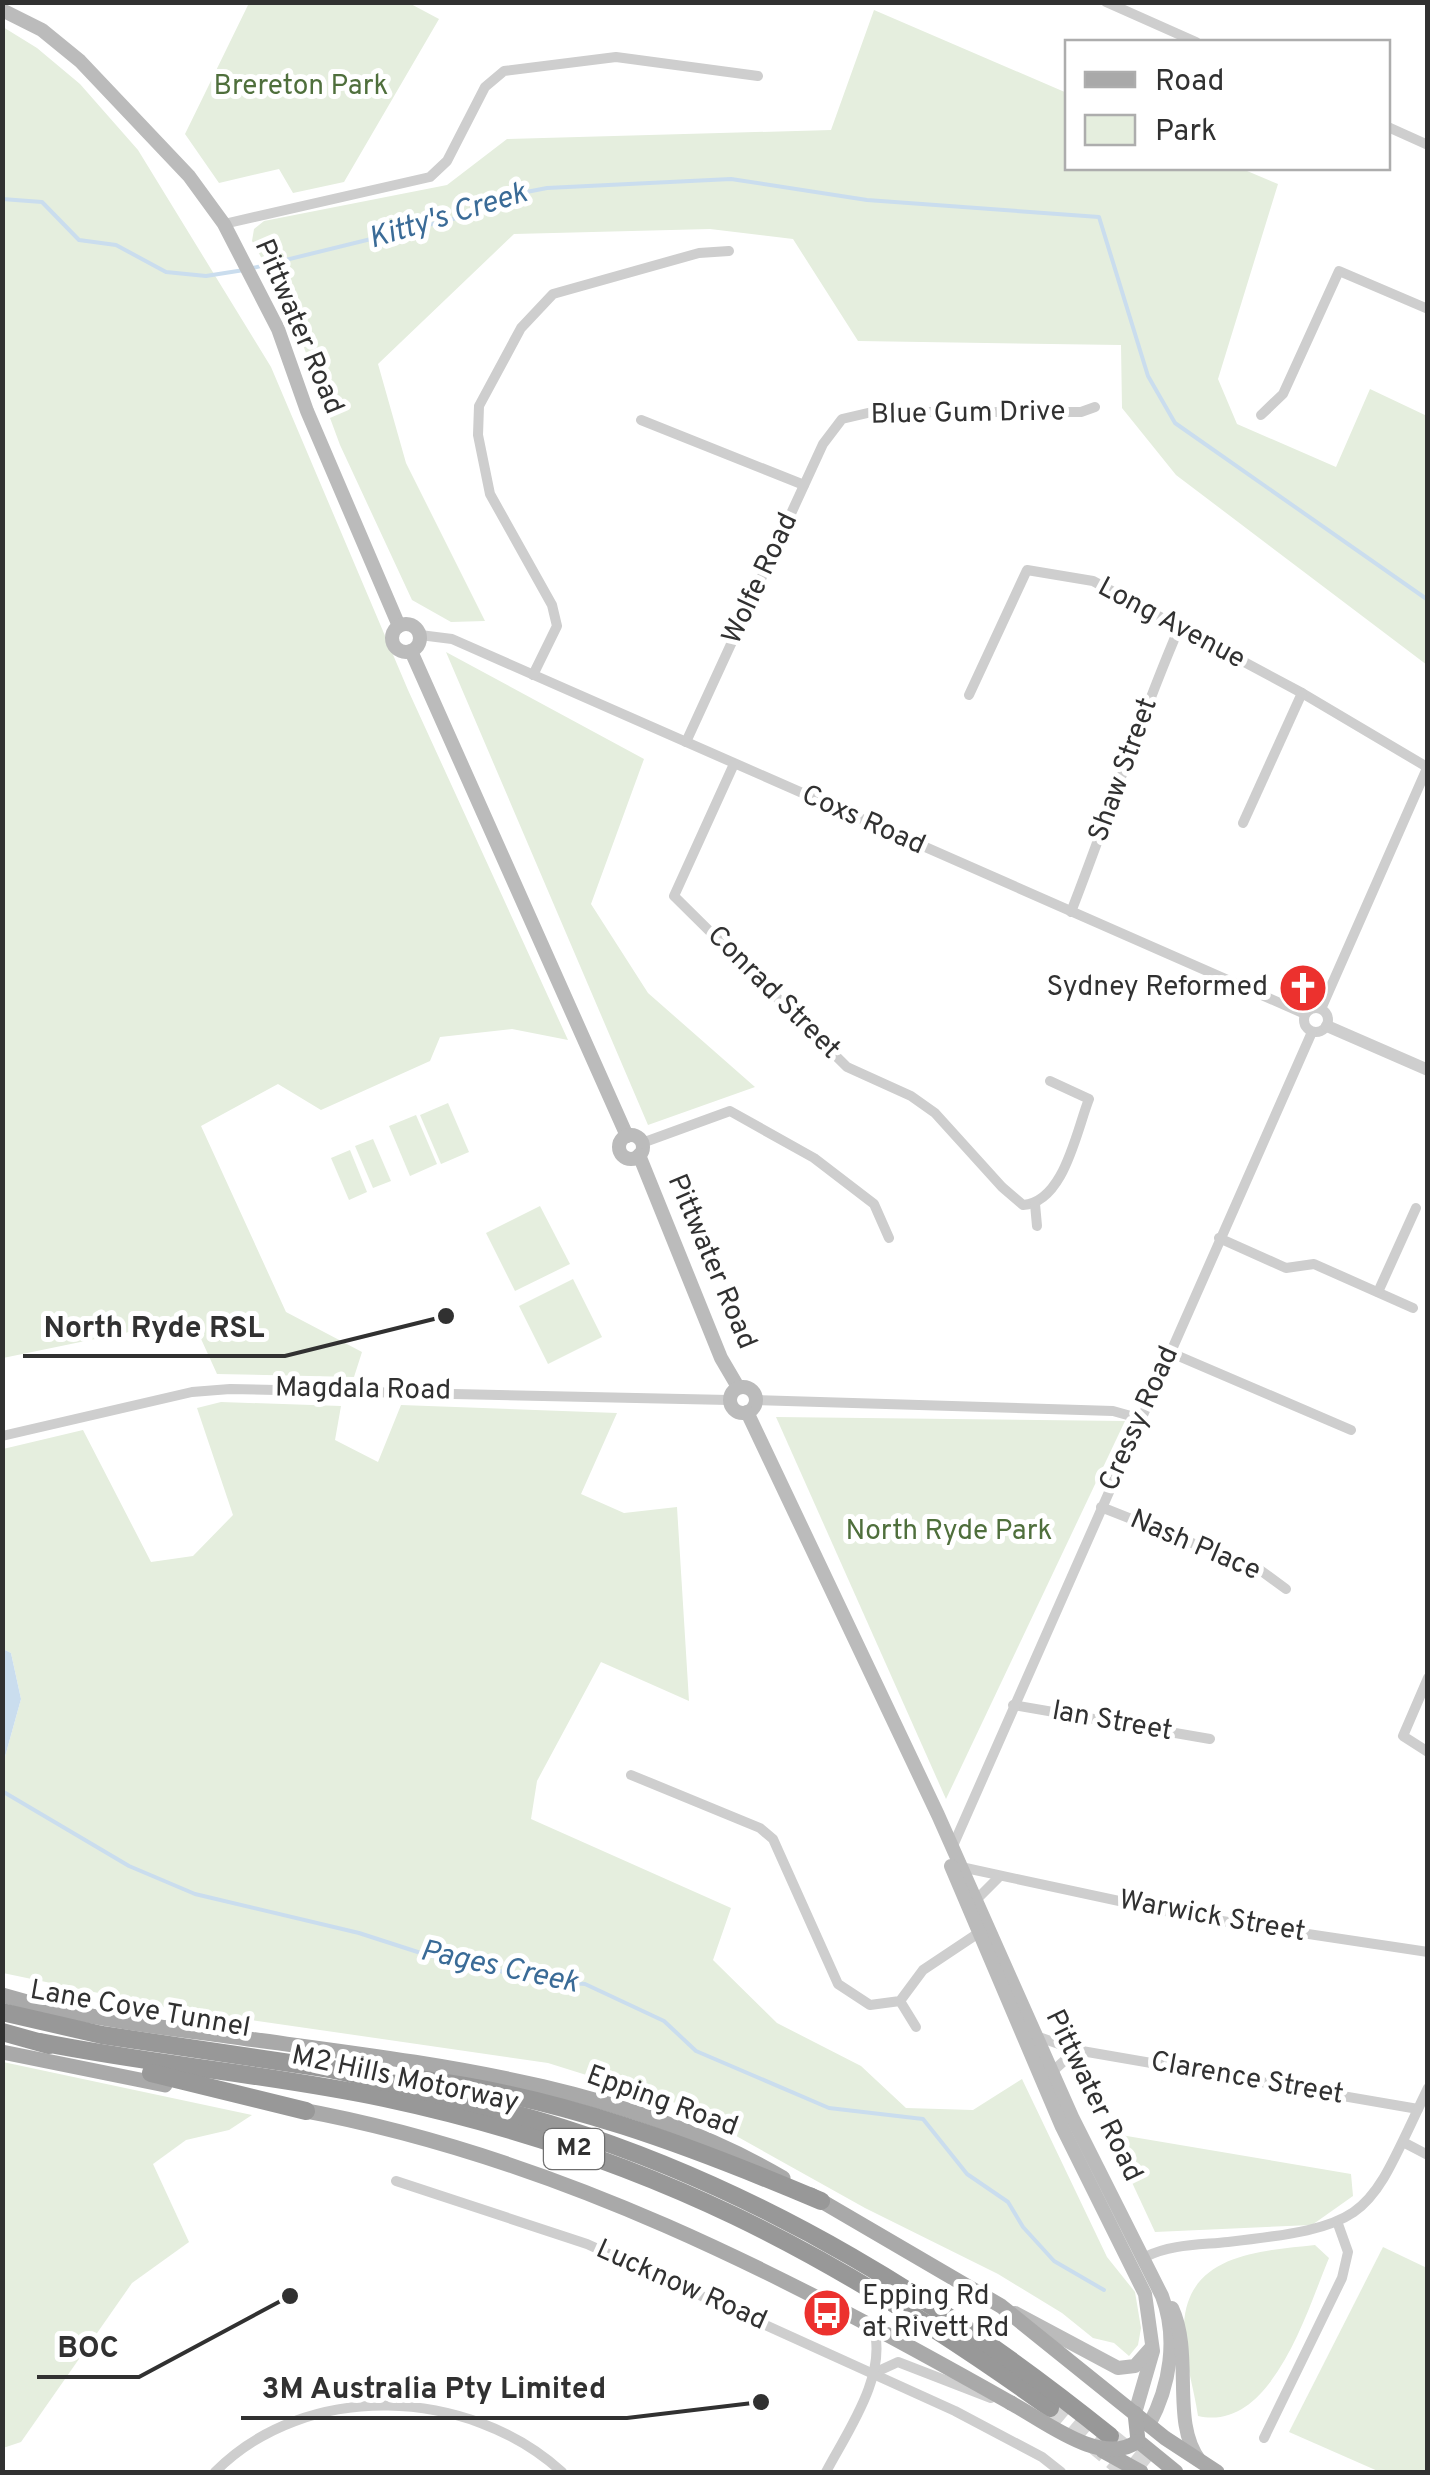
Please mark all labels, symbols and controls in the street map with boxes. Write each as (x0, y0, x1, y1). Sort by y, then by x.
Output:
legend (1065, 40, 1390, 170)
text: Road (1155, 64, 1224, 101)
park label: Brereton Park (214, 69, 388, 105)
text: Park (1155, 114, 1217, 151)
water label: Kitty's Creek (364, 175, 533, 259)
street label: Pittwater Road (245, 234, 351, 420)
street label: Blue Gum Drive (870, 394, 1066, 434)
street label: Wolfe Road (715, 507, 807, 651)
street label: Long Avenue (1091, 570, 1251, 678)
street label: Shaw Street (1081, 693, 1167, 847)
street label: Coxs Road (795, 778, 931, 864)
street label: Conrad Street (698, 918, 848, 1068)
church icon: Sydney Reformed (1277, 962, 1329, 1014)
place label: Sydney Reformed (1047, 970, 1268, 1006)
street label: Pittwater Road (658, 1169, 764, 1355)
callout: North Ryde RSL (23, 1296, 285, 1356)
text: North Ryde RSL (43, 1311, 265, 1348)
street label: Cressy Road (1092, 1341, 1188, 1497)
street label: Magdala Road (275, 1370, 451, 1410)
street label: Nash Place (1124, 1502, 1266, 1590)
park label: North Ryde Park (845, 1514, 1053, 1550)
street label: Ian Street (1049, 1694, 1175, 1750)
street label: Warwick Street (1116, 1883, 1308, 1951)
water label: Pages Creek (417, 1933, 582, 2003)
street label: Lane Cove Tunnel (27, 1973, 253, 2047)
street label: Pittwater Road (1036, 2004, 1150, 2188)
street label: M2 Hills Motorway (288, 2038, 522, 2122)
street label: Clarence Street (1148, 2044, 1346, 2114)
street label: Epping Road (581, 2058, 743, 2146)
road number: M2 (544, 2129, 604, 2169)
street label: Lucknow Road (590, 2232, 772, 2340)
place label: Epping Rd at Rivett Rd (862, 2279, 1009, 2347)
bus stop icon: Epping Rd at Rivett Rd (801, 2287, 853, 2339)
callout: BOC (37, 2317, 139, 2377)
text: BOC (57, 2331, 119, 2368)
callout: 3M Australia Pty Limited (241, 2358, 627, 2418)
text: 3M Australia Pty Limited (262, 2372, 606, 2409)

